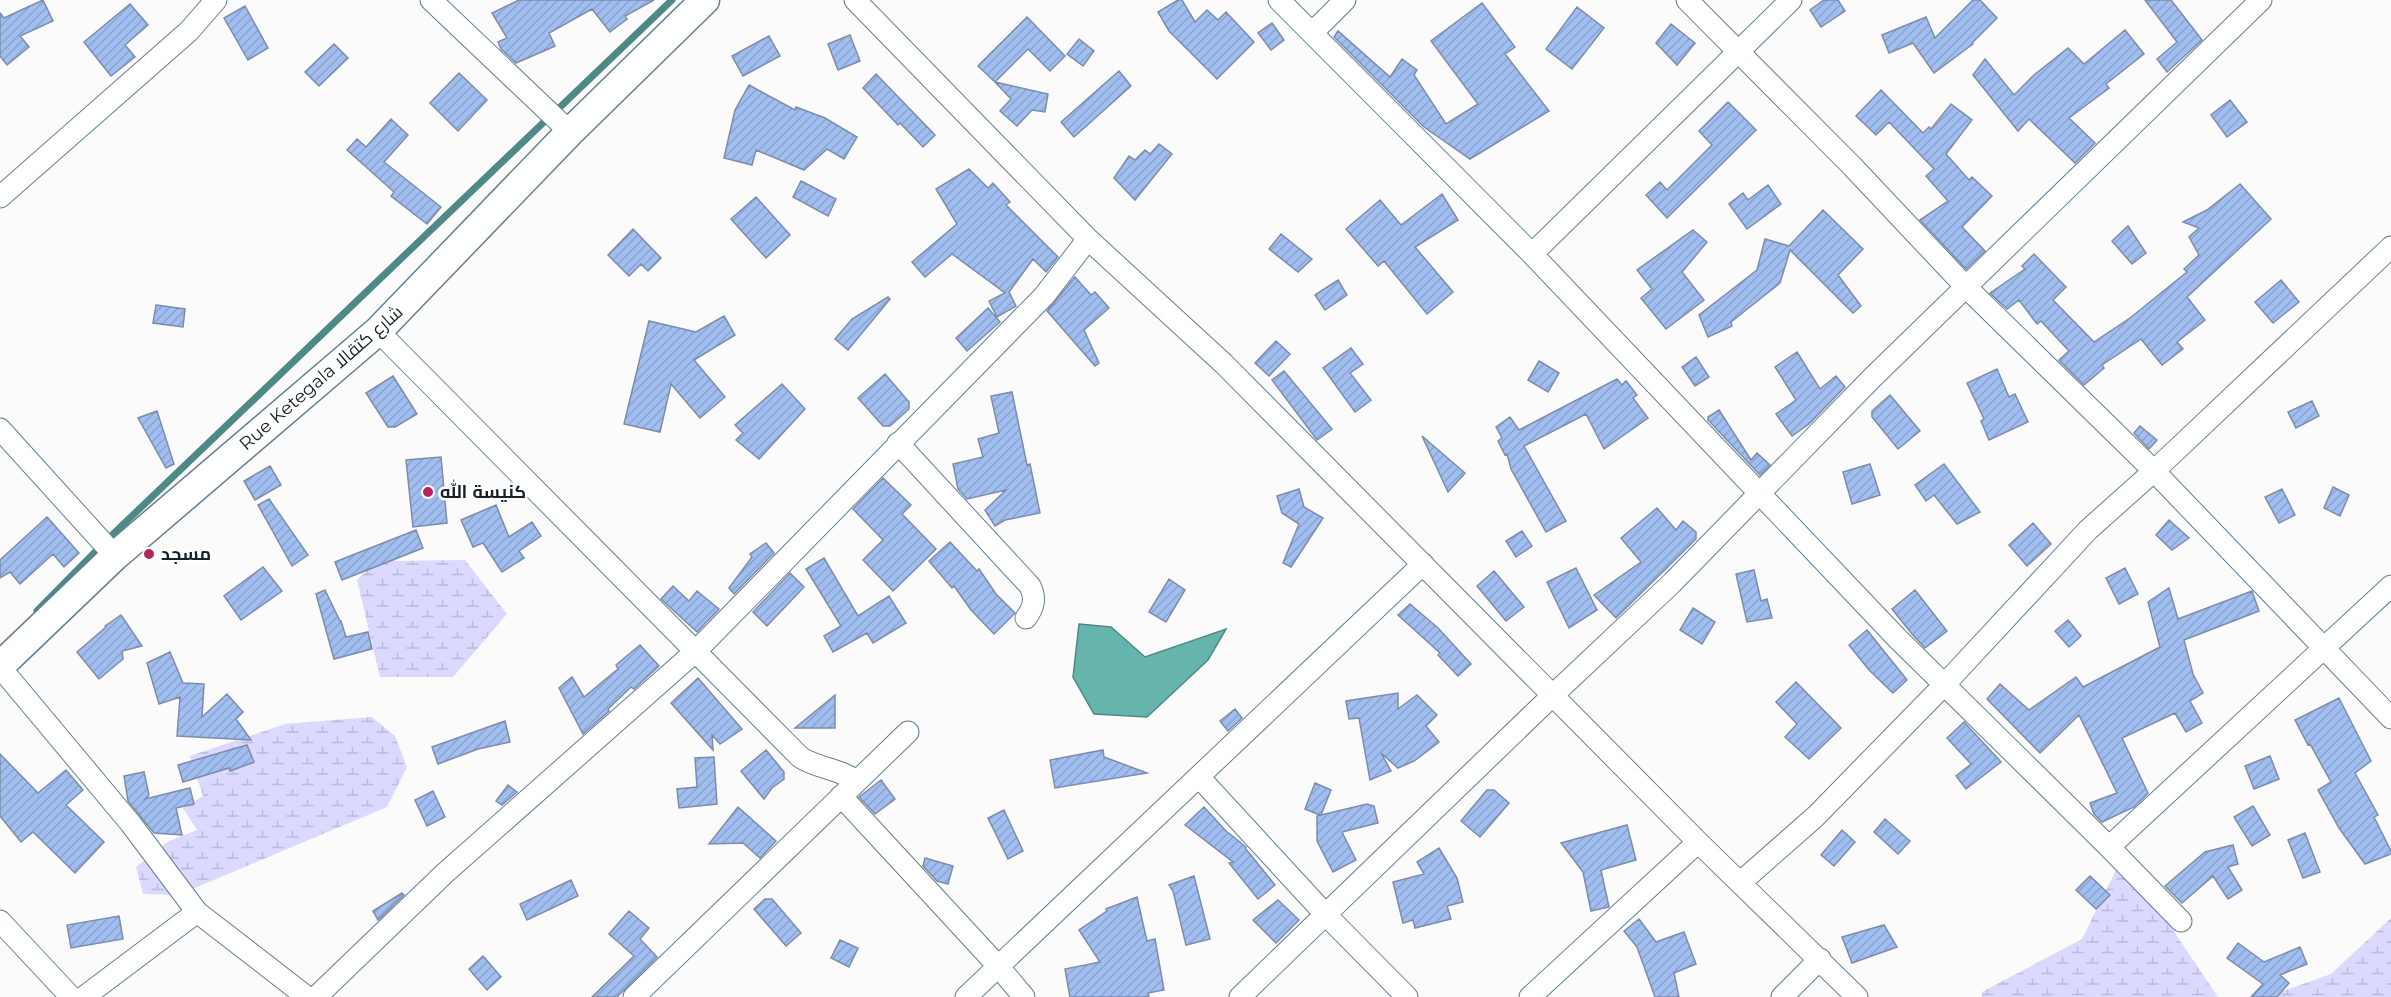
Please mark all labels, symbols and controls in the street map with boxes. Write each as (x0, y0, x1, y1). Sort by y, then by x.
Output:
street label: Rue Ketegala شارع كتقالا (235, 301, 408, 456)
place label: كنيسة الله (440, 479, 526, 503)
marker: كنيسة الله (421, 485, 435, 499)
place label: مسجد (161, 543, 211, 565)
marker: مسجد (142, 547, 156, 561)

